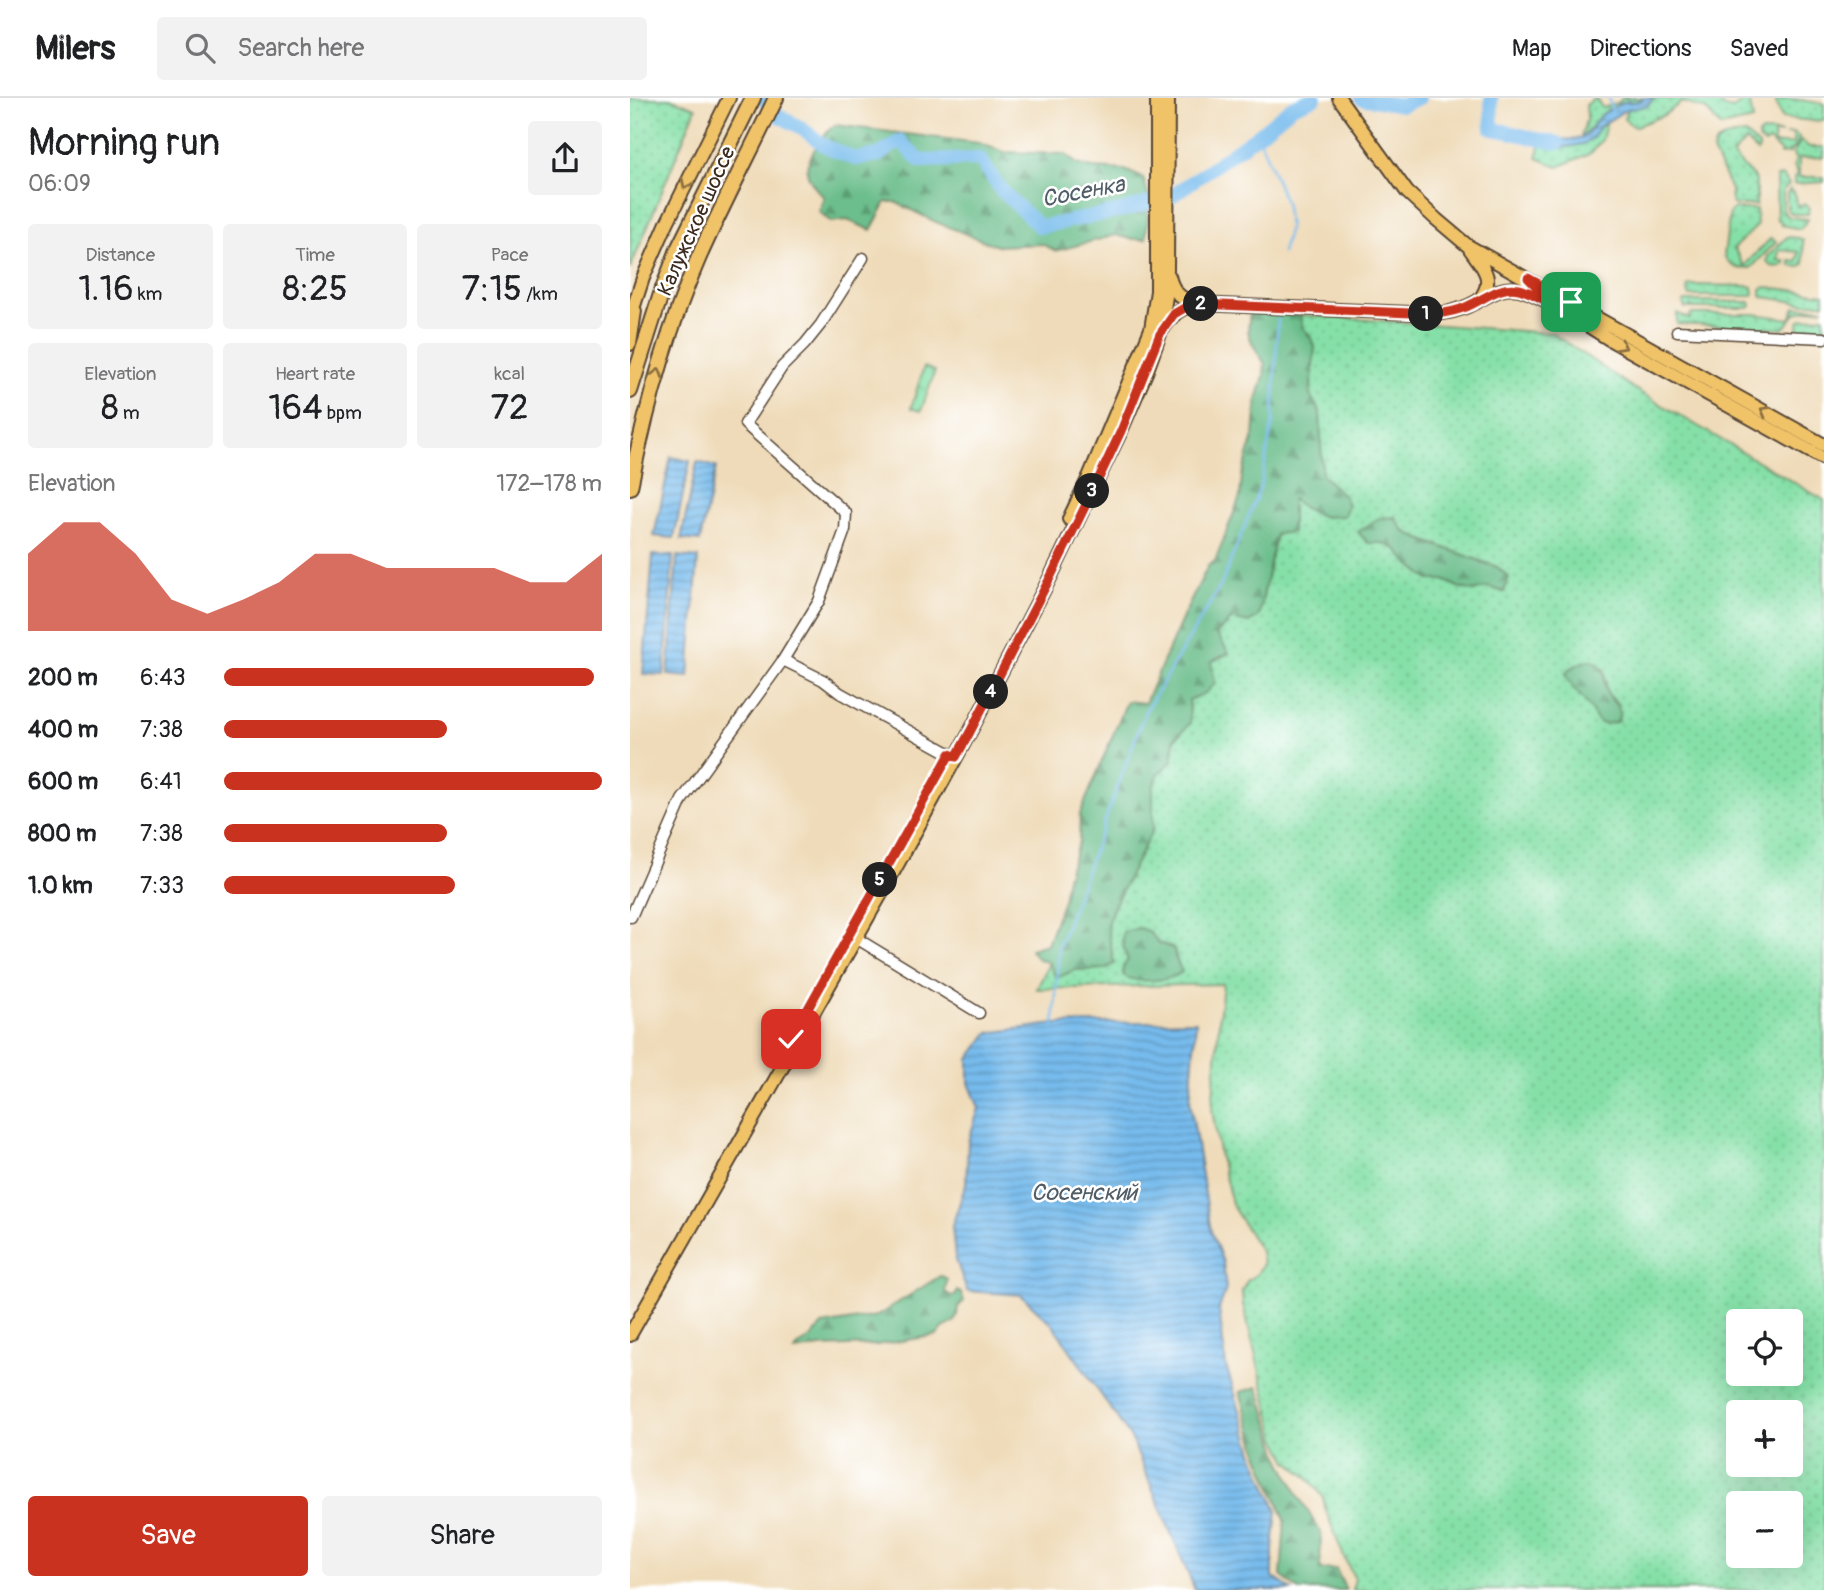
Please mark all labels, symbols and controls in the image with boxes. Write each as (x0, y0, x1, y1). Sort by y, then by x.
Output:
search box (157, 17, 647, 80)
text: Milers (35, 28, 115, 69)
icon: search (181, 29, 219, 67)
text: Search here (237, 32, 364, 64)
text: Map (1512, 34, 1552, 63)
text: Directions (1590, 34, 1691, 63)
text: Saved (1729, 34, 1789, 63)
text: Morning run (28, 119, 220, 167)
button: share (528, 121, 602, 195)
street label: Калужское шоссе (651, 142, 742, 300)
text: 06:09 (28, 169, 91, 198)
water label: Сосенка (1039, 169, 1128, 214)
one-way arrow (680, 177, 694, 189)
text: Distance (86, 243, 155, 267)
text: Time (295, 243, 335, 267)
text: Pace (491, 243, 528, 267)
text: 1.16 (78, 267, 134, 311)
text: 8:25 (282, 267, 348, 311)
text: 7:15 (462, 267, 522, 311)
pin (1541, 272, 1601, 332)
text: km (134, 282, 162, 306)
text: /km (522, 282, 558, 306)
icon: arrive (1552, 283, 1590, 321)
pin: 2 (1184, 286, 1218, 322)
text: 2 (1195, 291, 1206, 315)
pin: 1 (1408, 296, 1444, 332)
text: 1 (1422, 301, 1429, 325)
one-way arrow (1615, 338, 1628, 351)
text: Elevation (84, 362, 157, 386)
text: Heart rate (275, 362, 355, 386)
text: kcal (494, 362, 525, 386)
one-way arrow (649, 367, 664, 379)
text: 8 (101, 386, 119, 430)
text: 164 (268, 386, 323, 430)
text: 72 (491, 386, 529, 430)
text: m (119, 401, 140, 425)
text: bpm (323, 401, 362, 425)
one-way arrow (1759, 406, 1772, 419)
text: Elevation (28, 469, 116, 498)
text: 172–178 m (496, 469, 602, 498)
pin: 3 (1074, 474, 1110, 508)
text: 3 (1086, 478, 1097, 502)
text: 200 m (28, 663, 98, 692)
text: 6:43 (140, 663, 186, 692)
pin: 4 (974, 674, 1008, 710)
text: 4 (985, 679, 996, 703)
text: 400 m (28, 715, 98, 744)
text: 7:38 (140, 715, 183, 744)
text: 600 m (28, 767, 98, 796)
text: 6:41 (140, 767, 182, 796)
text: 800 m (28, 819, 96, 848)
text: 7:38 (140, 819, 183, 848)
pin: 5 (862, 862, 898, 898)
text: 5 (874, 867, 885, 891)
text: 1.0 km (28, 871, 93, 900)
text: 7:33 (140, 871, 184, 900)
pin (761, 1009, 821, 1069)
icon: check (772, 1020, 810, 1058)
water label: Сосенский (1031, 1178, 1139, 1207)
map controls (1726, 1309, 1803, 1568)
button: locate (1726, 1309, 1803, 1386)
button: + (1726, 1400, 1803, 1477)
button: − (1726, 1491, 1803, 1568)
button: Save (28, 1496, 308, 1576)
button: Share (322, 1496, 602, 1576)

